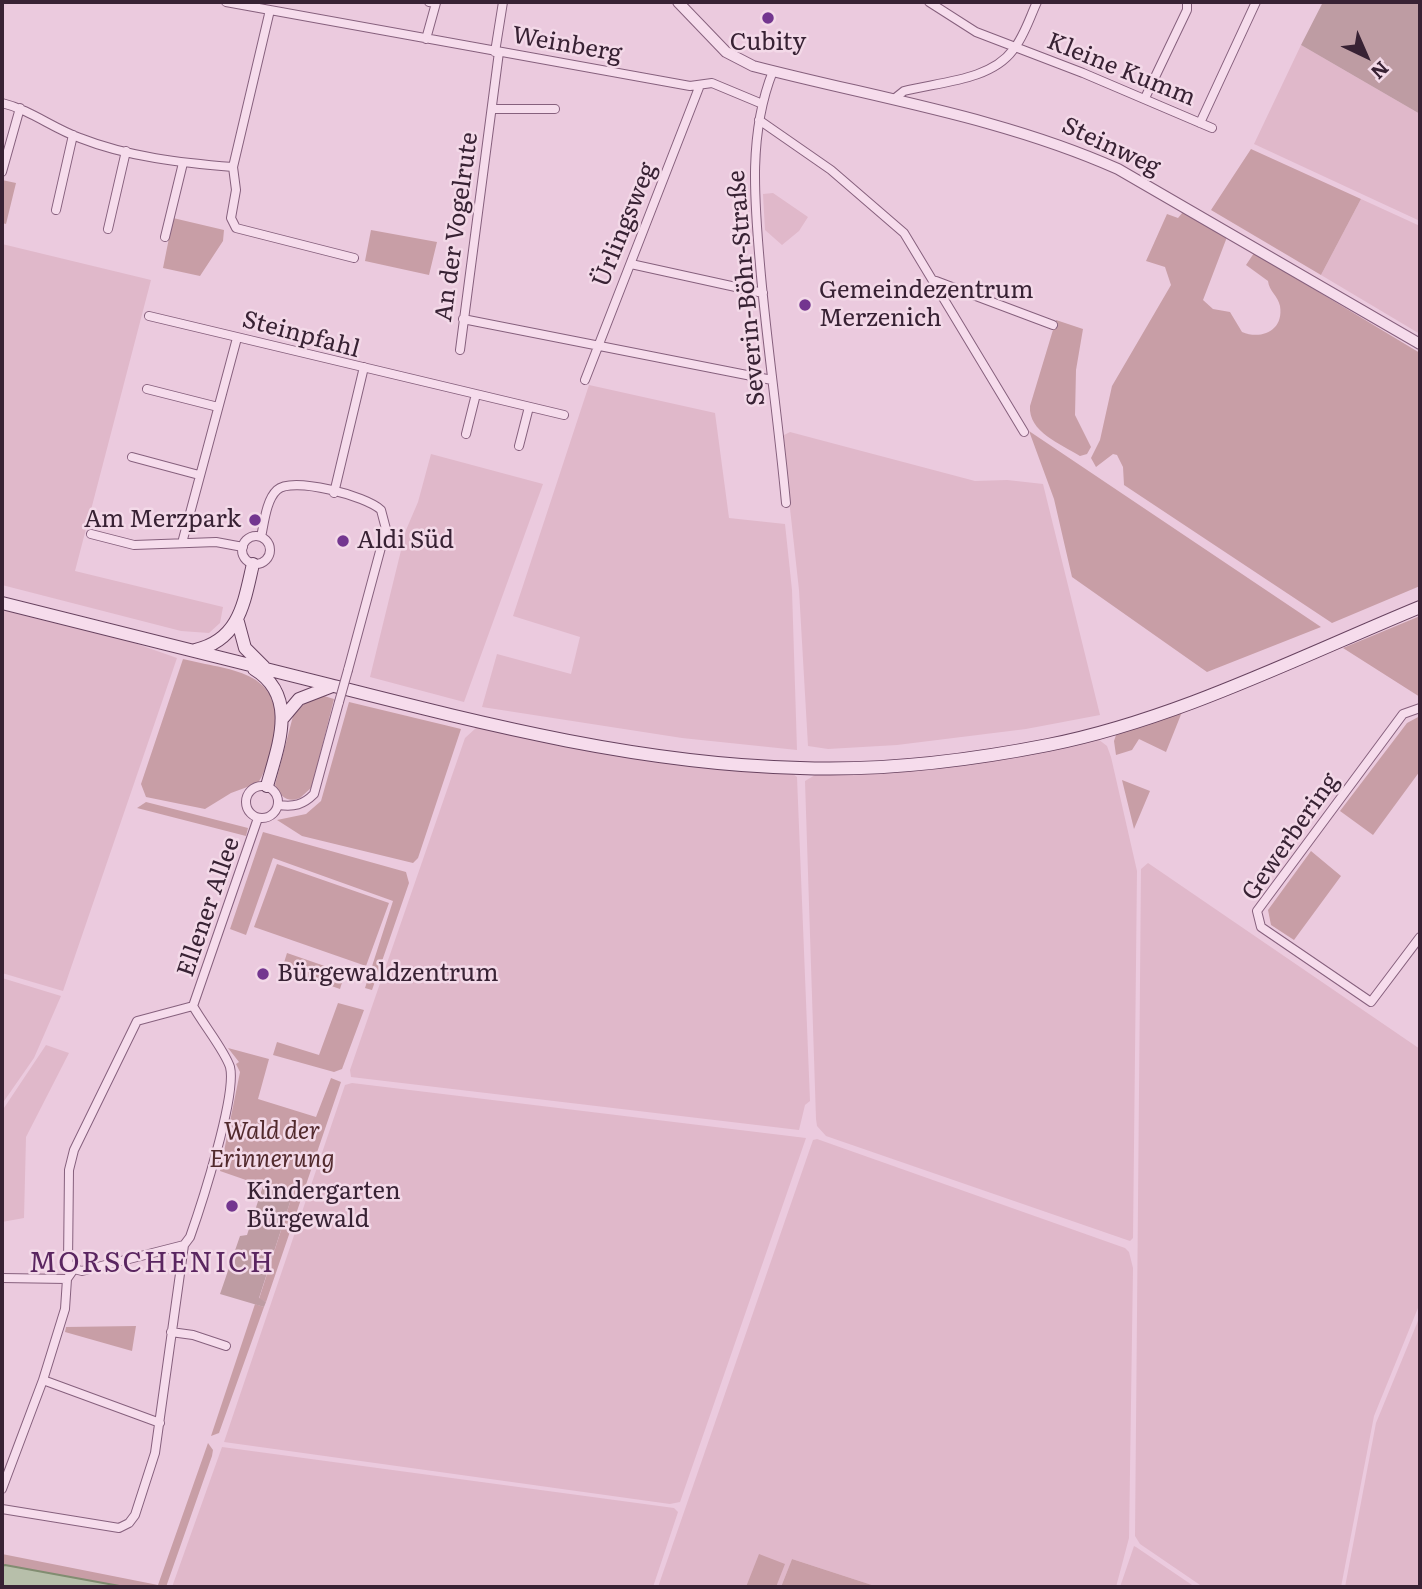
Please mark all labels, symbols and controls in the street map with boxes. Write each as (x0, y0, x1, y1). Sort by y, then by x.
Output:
marker: Cubity (760, 10, 776, 26)
street label: Weinberg (510, 21, 624, 69)
north arrow (1331, 21, 1401, 91)
street label: Kleine Kumm (1042, 27, 1200, 113)
place label: Cubity (730, 29, 806, 57)
text: N (1365, 55, 1396, 87)
street label: Steinweg (1057, 112, 1165, 182)
street label: An der Vogelrute (429, 130, 485, 324)
street label: Ürlingsweg (587, 159, 663, 291)
street label: Severin-Böhr-Straße (722, 169, 772, 407)
place label: Gemeindezentrum Merzenich (819, 277, 1033, 333)
marker: Gemeindezentrum Merzenich (797, 297, 813, 313)
street label: Steinpfahl (239, 305, 363, 365)
place label: Am Merzpark (84, 506, 241, 534)
marker: Am Merzpark (247, 512, 263, 528)
place label: Aldi Süd (357, 527, 454, 555)
marker: Aldi Süd (335, 533, 351, 549)
street label: Gewerbering (1236, 768, 1346, 906)
street label: Ellener Allee (172, 833, 246, 981)
place label: Bürgewaldzentrum (277, 960, 498, 988)
marker: Bürgewaldzentrum (255, 966, 271, 982)
park label: Wald der Erinnerung (209, 1118, 335, 1174)
place label: Kindergarten Bürgewald (246, 1178, 401, 1234)
marker: Kindergarten Bürgewald (224, 1198, 240, 1214)
district label: MORSCHENICH (30, 1247, 274, 1281)

